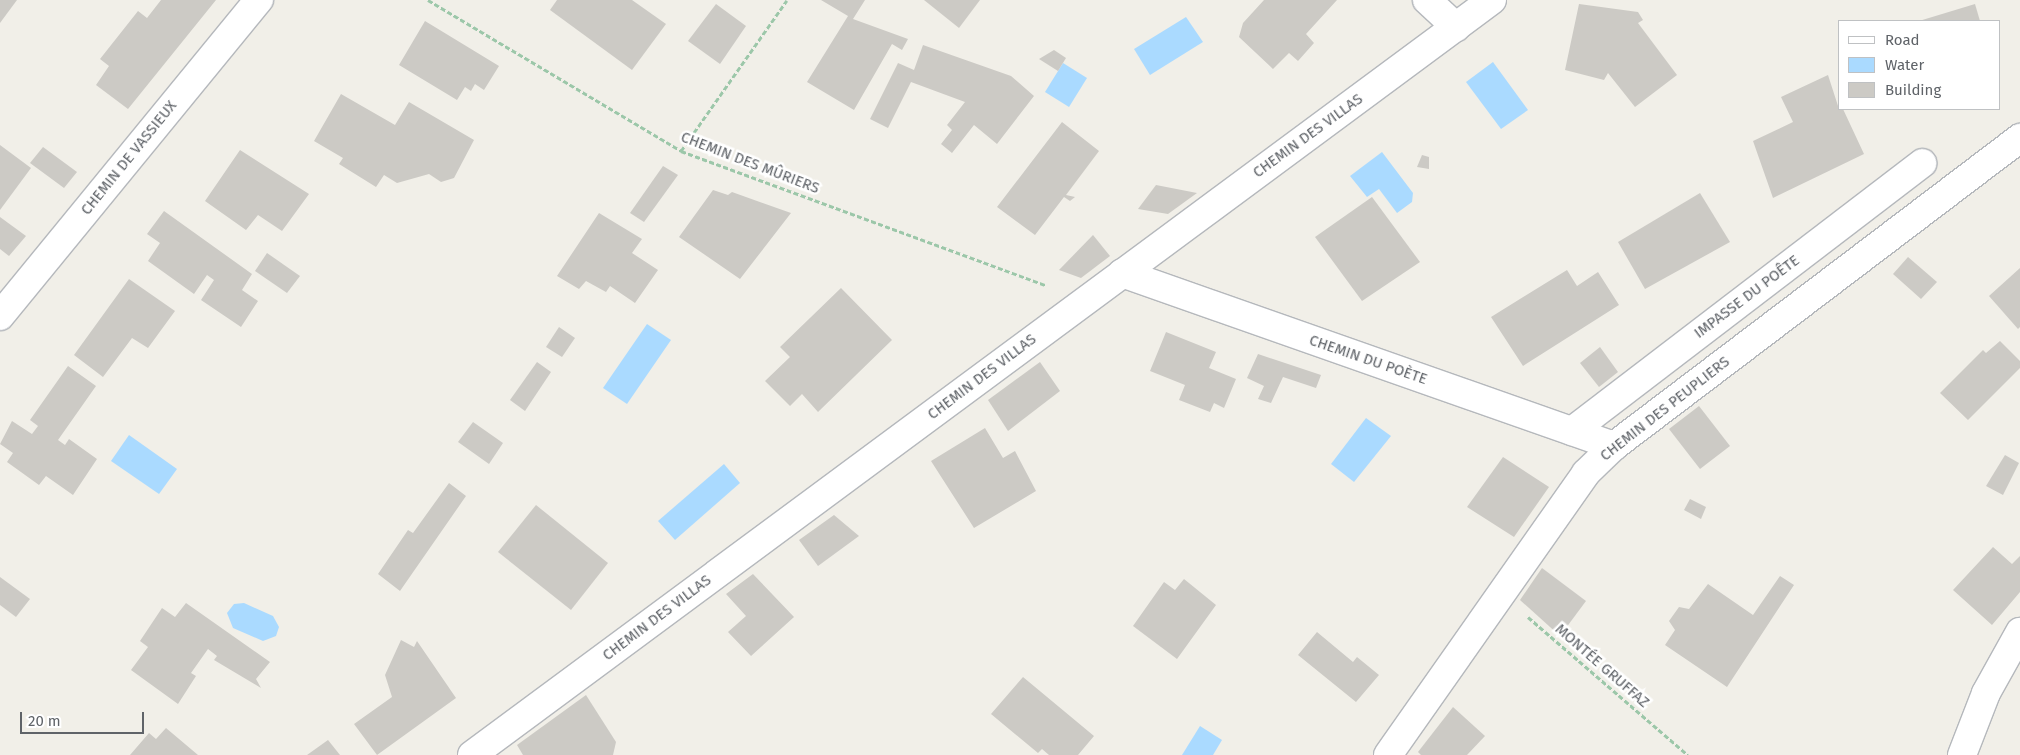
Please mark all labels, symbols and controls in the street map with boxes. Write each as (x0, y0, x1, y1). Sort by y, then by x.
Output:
legend (1838, 20, 2000, 110)
text: Road (1885, 31, 1920, 49)
text: Water (1885, 56, 1924, 74)
text: Building (1885, 81, 1941, 99)
street label: CHEMIN DES VILLAS (1250, 90, 1366, 182)
street label: CHEMIN DE VASSIEUX (77, 97, 181, 219)
street label: CHEMIN DES MÛRIERS (678, 128, 822, 198)
street label: IMPASSE DU POÊTE (1691, 252, 1803, 342)
street label: CHEMIN DES VILLAS (924, 330, 1040, 424)
street label: CHEMIN DU POÈTE (1307, 331, 1429, 389)
street label: CHEMIN DES PEUPLIERS (1597, 353, 1733, 465)
street label: CHEMIN DES VILLAS (599, 571, 715, 665)
street label: MONTÉE GRUFFAZ (1551, 620, 1653, 712)
scale bar (22, 702, 146, 734)
text: 20 m (28, 712, 61, 730)

